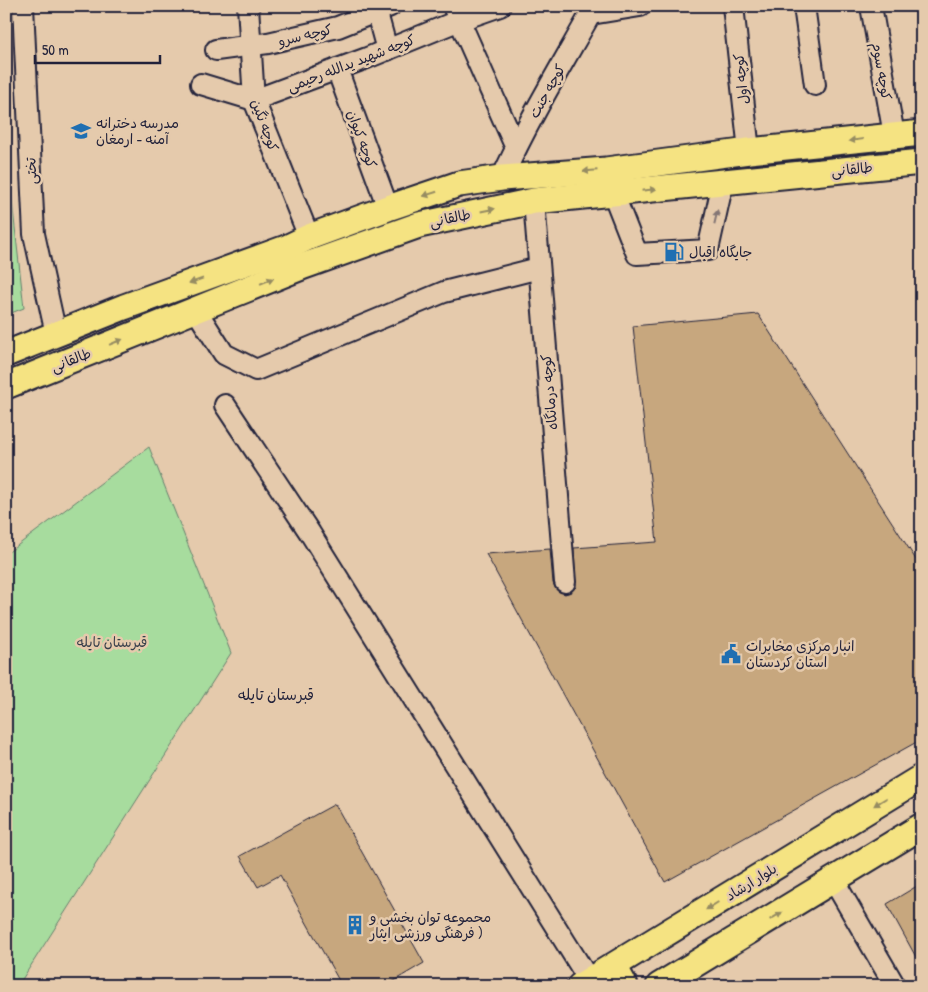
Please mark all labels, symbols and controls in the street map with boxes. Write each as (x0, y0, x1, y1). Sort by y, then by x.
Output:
street label: کوچه سرو (275, 19, 334, 51)
street label: کوچه شهید یدالله رحیمی (284, 29, 418, 97)
scale bar (35, 32, 160, 64)
text: 50 m (42, 39, 69, 60)
street label: کوچه سوم (865, 41, 897, 102)
street label: کوچه اول (728, 53, 754, 105)
street label: کوچه جنت (524, 60, 570, 122)
street label: کوچه نگین (246, 96, 284, 154)
street label: کوچه کیوان (342, 107, 382, 171)
place label: مدرسه دخترانه آمنه - ارمغان (96, 113, 179, 148)
school or university icon: مدرسه دخترانه آمنه - ارمغان (70, 120, 92, 142)
one-way arrow (848, 136, 864, 144)
street label: تختی (20, 156, 41, 185)
street label: طالقانی (830, 157, 874, 180)
one-way arrow (582, 167, 598, 175)
one-way arrow (641, 185, 657, 193)
one-way arrow (422, 190, 437, 198)
street label: طالقانی (428, 204, 472, 231)
one-way arrow (480, 206, 496, 214)
one-way arrow (712, 210, 720, 225)
fuel station icon: جایگاه اقبال (663, 241, 685, 263)
place label: جایگاه اقبال (689, 242, 752, 261)
one-way arrow (260, 276, 274, 284)
one-way arrow (188, 277, 203, 285)
one-way arrow (109, 337, 123, 345)
street label: طالقانی (48, 343, 94, 376)
street label: کوچه درمانگاه (536, 353, 562, 431)
park label: قبرستان تایله (77, 632, 147, 651)
place label: انبار مرکزی مخابرات استان کردستان (746, 636, 854, 671)
public building icon: انبار مرکزی مخابرات استان کردستان (720, 643, 742, 665)
district label: قبرستان تایله (238, 684, 314, 705)
one-way arrow (874, 798, 887, 807)
street label: بلوار ارشاد (722, 858, 780, 905)
one-way arrow (705, 901, 719, 910)
place label: مجموعه توان بخشی و فرهنگی ورزشی ایثار ) (369, 907, 491, 942)
one-way arrow (769, 911, 782, 920)
building icon: مجموعه توان بخشی و فرهنگی ورزشی ایثار ) (344, 914, 366, 936)

